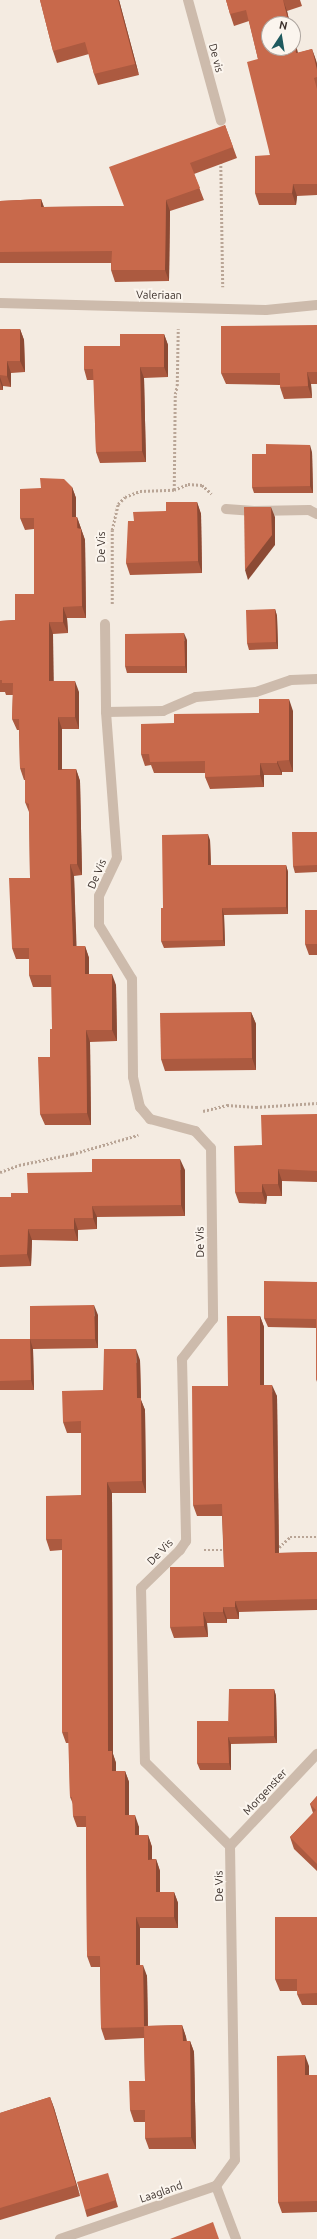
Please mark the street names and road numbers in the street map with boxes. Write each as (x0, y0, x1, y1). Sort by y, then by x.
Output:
street label: De vis (206, 42, 226, 74)
street label: Valeriaan (136, 288, 182, 302)
street label: De Vis (94, 531, 108, 563)
street label: De Vis (85, 857, 109, 891)
street label: De Vis (193, 1226, 207, 1258)
street label: De Vis (144, 1536, 176, 1568)
street label: Morgenster (240, 1766, 290, 1818)
street label: De Vis (212, 1870, 226, 1902)
street label: Laagland (138, 2179, 184, 2205)

